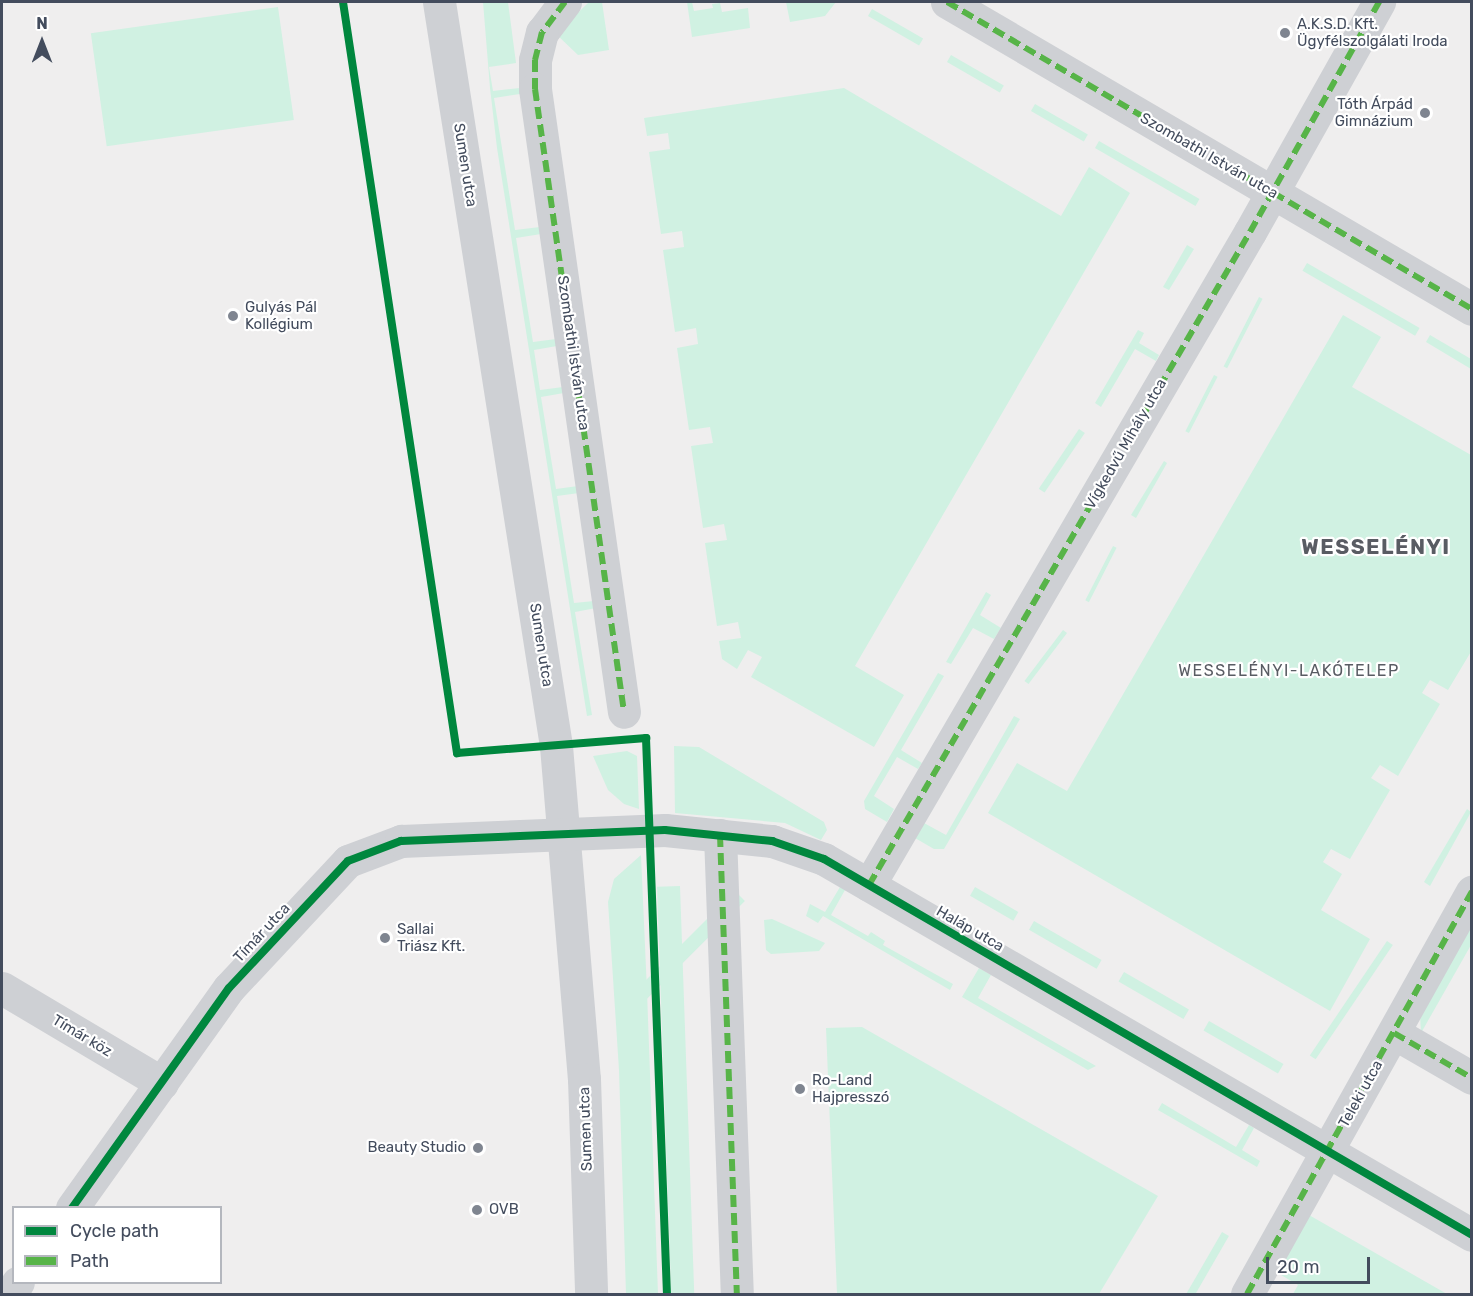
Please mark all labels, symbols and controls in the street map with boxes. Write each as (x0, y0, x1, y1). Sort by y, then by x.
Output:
north arrow (12, 12, 72, 72)
text: N (36, 14, 48, 33)
place label: A.K.S.D. Kft. Ügyfélszolgálati Iroda (1297, 15, 1448, 50)
marker: A.K.S.D. Kft. Ügyfélszolgálati Iroda (1278, 26, 1292, 40)
place label: Tóth Árpád Gimnázium (1335, 95, 1413, 130)
marker: Tóth Árpád Gimnázium (1418, 106, 1432, 120)
street label: Szombathi István utca (1137, 109, 1281, 203)
street label: Sumen utca (450, 122, 480, 208)
street label: Szombathi István utca (553, 274, 593, 432)
place label: Gulyás Pál Kollégium (245, 298, 317, 333)
marker: Gulyás Pál Kollégium (226, 309, 240, 323)
street label: Vígkedvű Mihály utca (1081, 375, 1171, 513)
district label: WESSELÉNYI (1301, 534, 1451, 560)
street label: Sumen utca (526, 602, 556, 688)
district label: WESSELÉNYI-LAKÓTELEP (1178, 661, 1400, 681)
street label: Tímár utca (230, 900, 294, 966)
street label: Haláp utca (933, 902, 1007, 956)
place label: Sallai Triász Kft. (397, 920, 465, 955)
marker: Sallai Triász Kft. (378, 931, 392, 945)
street label: Tímár köz (49, 1011, 115, 1061)
street label: Teleki utca (1335, 1057, 1387, 1131)
place label: Ro-Land Hajpresszó (812, 1071, 889, 1106)
marker: Ro-Land Hajpresszó (793, 1082, 807, 1096)
street label: Sumen utca (576, 1087, 596, 1171)
place label: Beauty Studio (367, 1139, 466, 1157)
marker: Beauty Studio (471, 1141, 485, 1155)
place label: OVB (489, 1201, 519, 1219)
marker: OVB (470, 1203, 484, 1217)
legend (12, 1206, 222, 1284)
text: Cycle path (70, 1220, 159, 1242)
scale bar (1269, 1245, 1372, 1283)
text: Path (70, 1250, 109, 1272)
text: 20 m (1277, 1256, 1319, 1278)

